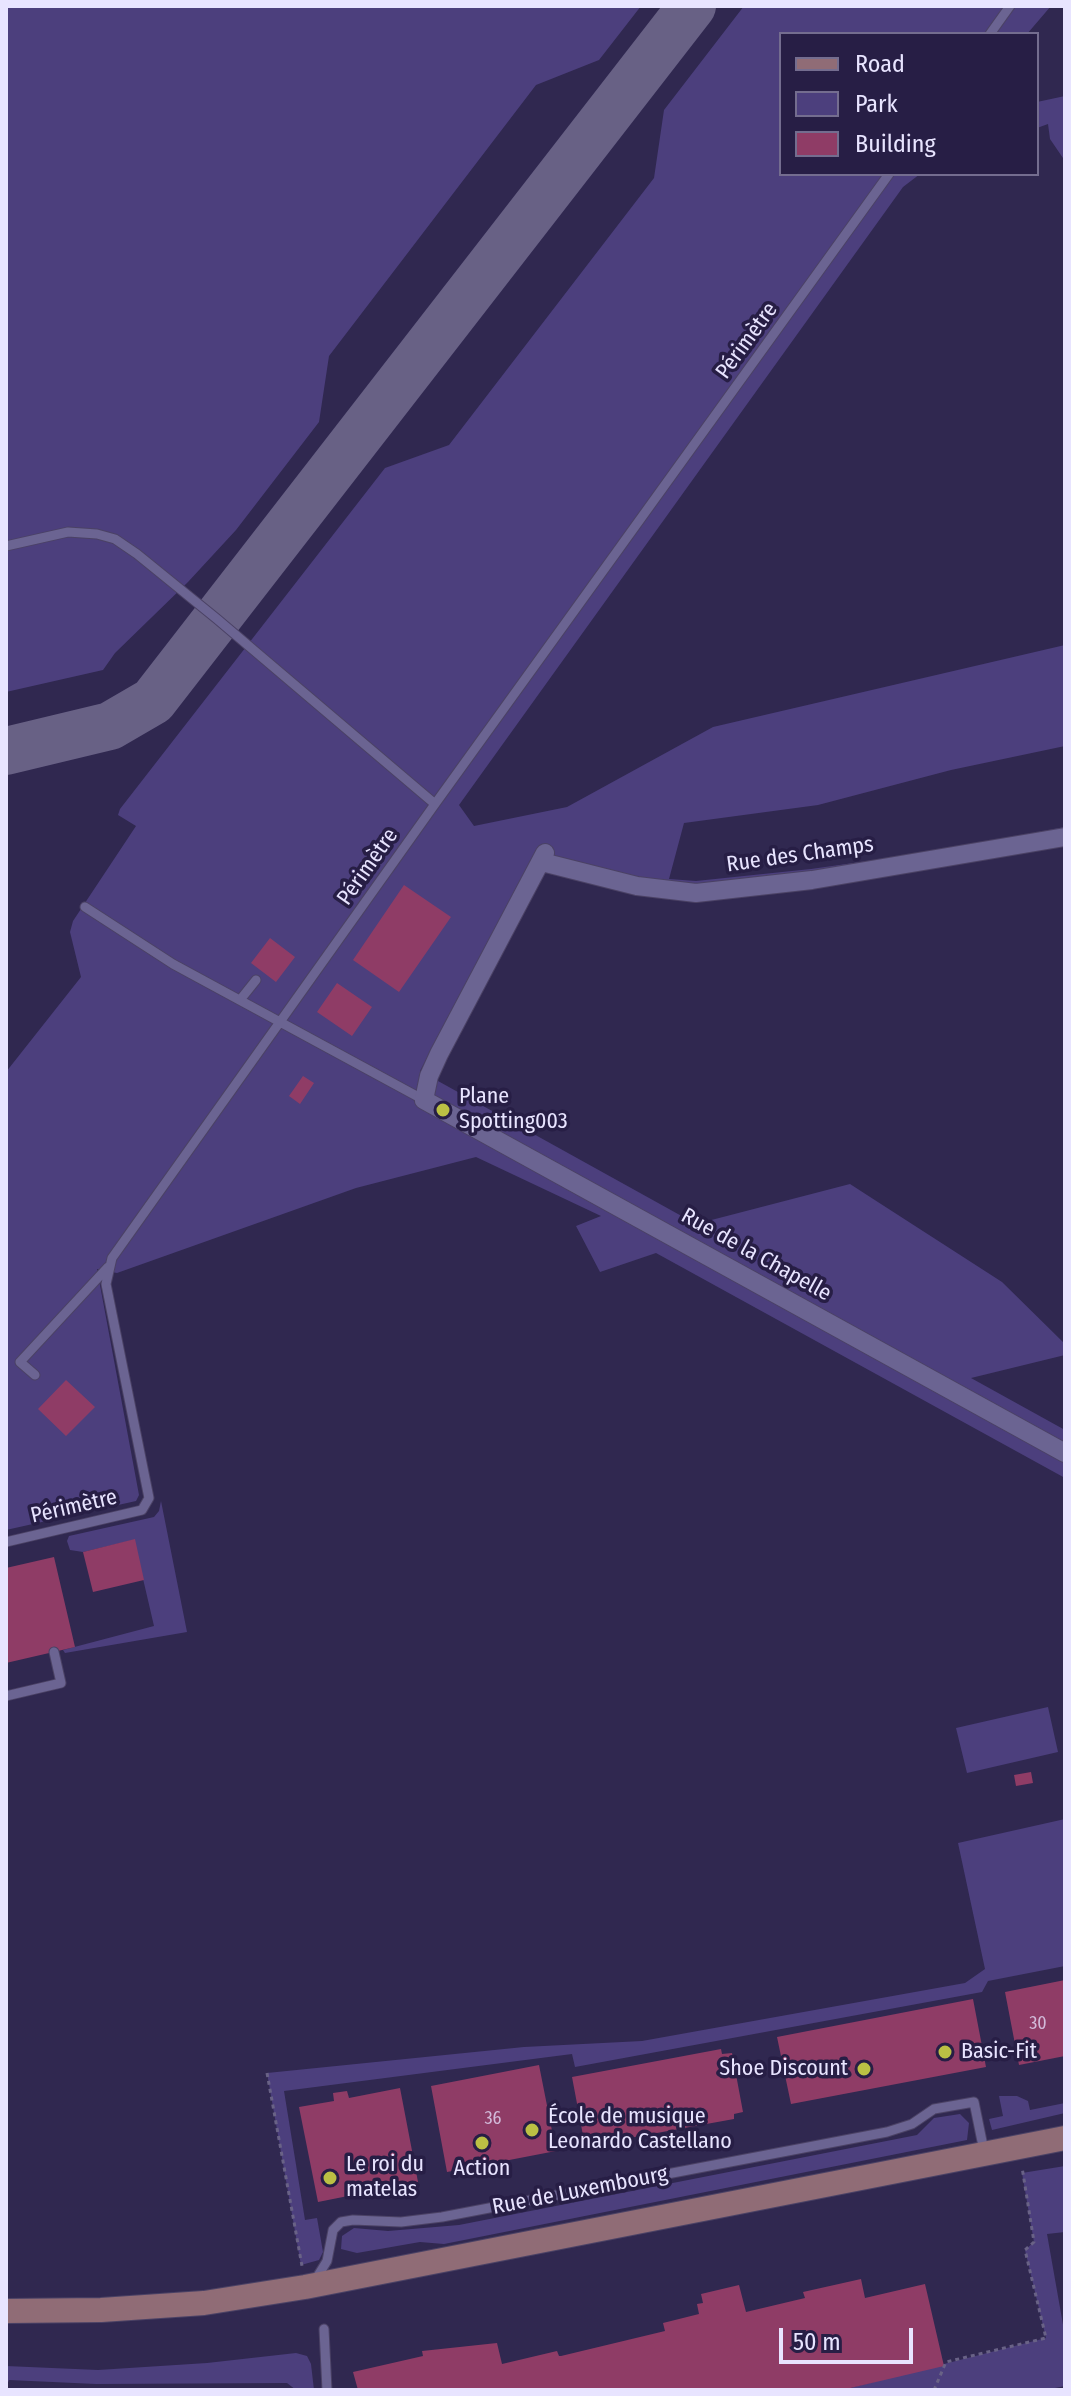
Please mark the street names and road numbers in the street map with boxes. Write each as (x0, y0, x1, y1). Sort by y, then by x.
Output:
street label: Périmètre (711, 298, 783, 384)
street label: Périmètre (332, 823, 404, 911)
street label: Rue des Champs (725, 832, 875, 878)
street label: Rue de la Chapelle (676, 1203, 836, 1307)
street label: Périmètre (28, 1484, 120, 1530)
street label: Rue de Luxembourg (490, 2161, 670, 2221)

